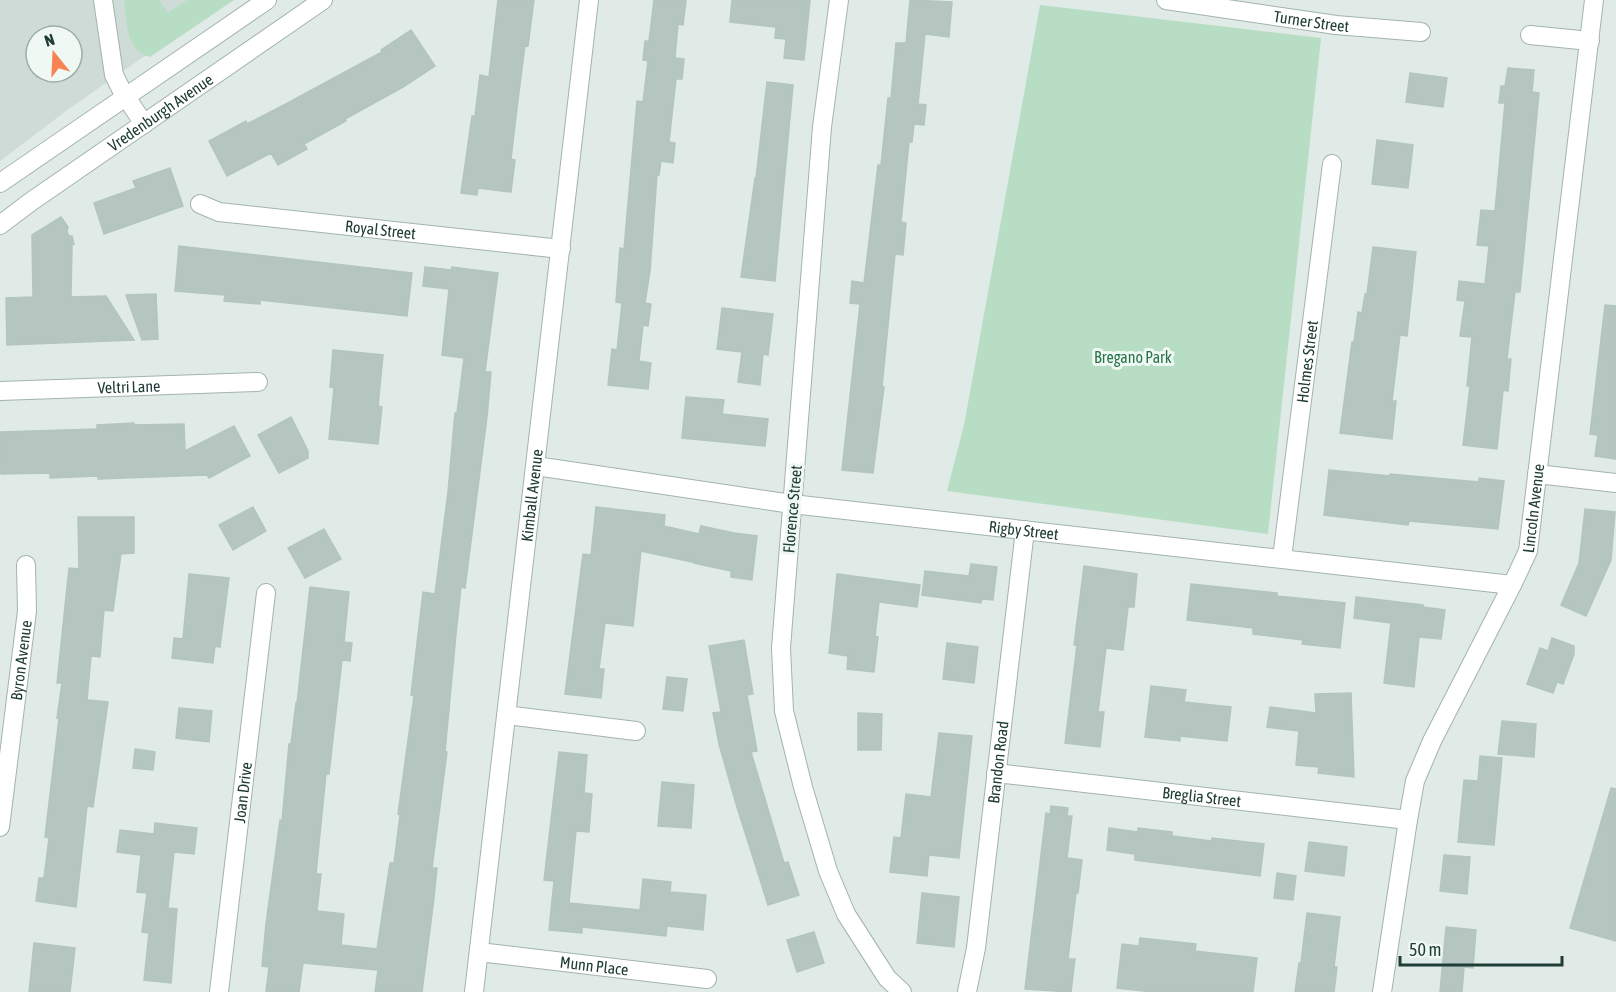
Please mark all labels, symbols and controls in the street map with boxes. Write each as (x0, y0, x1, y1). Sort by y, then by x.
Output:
street label: Turner Street (1273, 7, 1350, 35)
north arrow (24, 24, 84, 84)
text: N (42, 30, 57, 50)
street label: Vredenburgh Avenue (105, 70, 216, 155)
street label: Royal Street (344, 217, 417, 242)
street label: Holmes Street (1293, 319, 1321, 404)
park label: Bregano Park (1094, 348, 1172, 367)
street label: Veltri Lane (97, 376, 161, 397)
street label: Kimball Avenue (517, 448, 546, 543)
street label: Lincoln Avenue (1519, 463, 1547, 554)
street label: Florence Street (779, 464, 805, 554)
street label: Rigby Street (988, 517, 1060, 543)
street label: Byron Avenue (7, 619, 35, 701)
street label: Brandon Road (984, 720, 1012, 804)
street label: Joan Drive (230, 761, 255, 824)
street label: Breglia Street (1161, 783, 1242, 810)
scale bar (1400, 929, 1562, 967)
text: 50 m (1409, 939, 1441, 960)
street label: Munn Place (559, 953, 629, 979)

